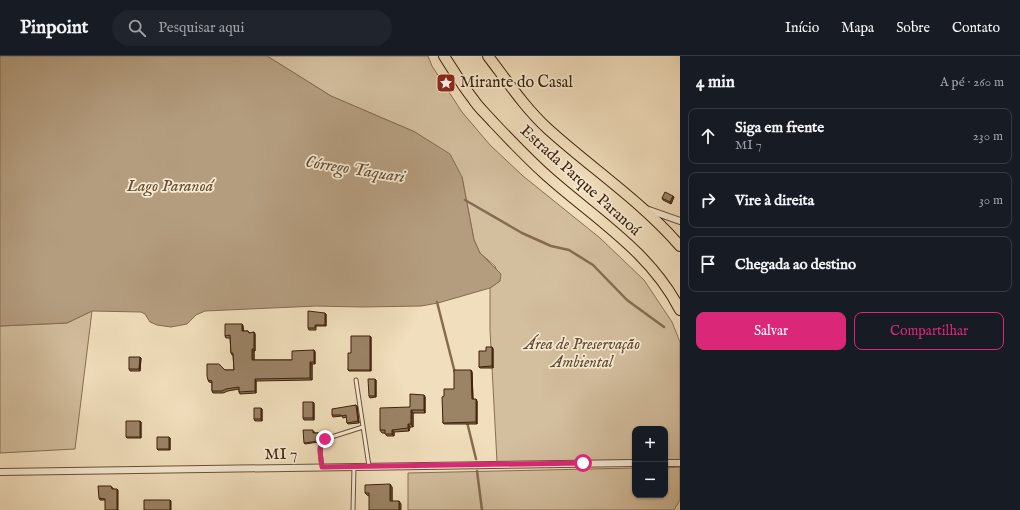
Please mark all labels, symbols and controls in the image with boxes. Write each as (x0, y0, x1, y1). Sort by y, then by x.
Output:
search box (112, 10, 392, 46)
text: Pinpoint (20, 16, 88, 40)
icon: search (126, 17, 148, 39)
text: Pesquisar aqui (158, 18, 244, 37)
text: Início (785, 19, 819, 37)
text: Mapa (841, 19, 874, 37)
text: Sobre (896, 19, 930, 37)
text: Contato (952, 19, 1000, 37)
place icon: Mirante do Casal (435, 72, 457, 94)
text: 4 min (696, 72, 735, 93)
place label: Mirante do Casal (460, 73, 573, 93)
text: A pé · 260 m (940, 74, 1004, 91)
text: Siga em frente (735, 118, 824, 137)
street label: Estrada Parque Paranoá (515, 121, 645, 241)
icon: ahead (697, 125, 719, 147)
text: 230 m (973, 128, 1003, 145)
text: MI 7 (735, 137, 762, 154)
water label: Córrego Taquari (304, 152, 407, 188)
water label: Lago Paranoá (126, 176, 215, 197)
icon: right (697, 189, 719, 211)
text: Vire à direita (735, 191, 814, 210)
text: 30 m (979, 192, 1003, 209)
icon: arrive (697, 253, 719, 275)
text: Chegada ao destino (735, 255, 856, 274)
button: Salvar (696, 312, 846, 350)
button: Compartilhar (854, 312, 1004, 350)
park label: Área de Preservação Ambiental (522, 334, 640, 373)
map controls (632, 426, 668, 498)
button: + (632, 426, 668, 462)
route end (316, 430, 334, 448)
street label: MI 7 (264, 445, 298, 465)
route start (574, 454, 592, 472)
button: − (632, 462, 668, 498)

